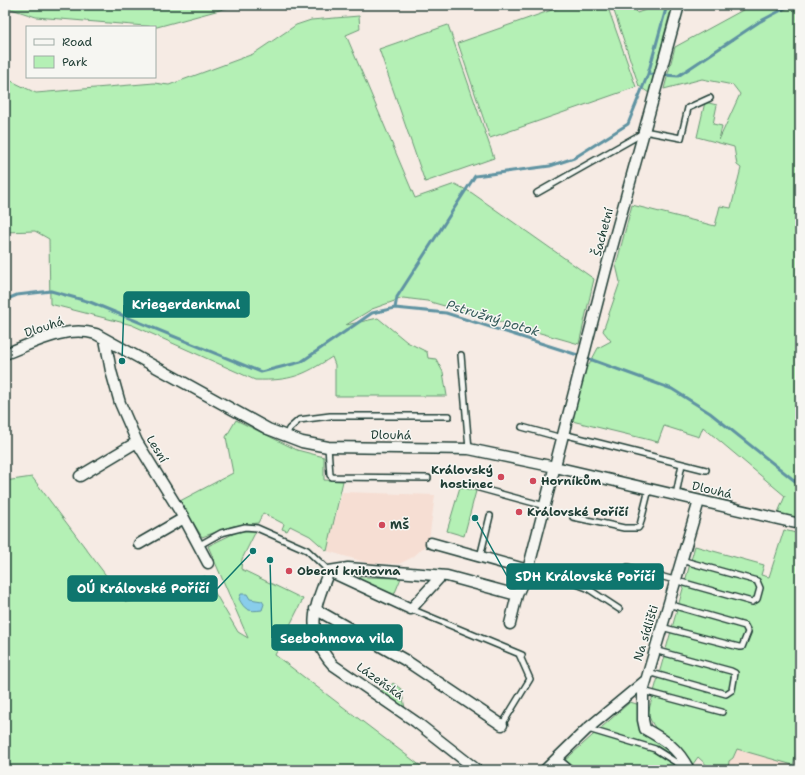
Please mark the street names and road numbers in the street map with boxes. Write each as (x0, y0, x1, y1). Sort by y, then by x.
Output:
street label: Šachetní (589, 206, 617, 258)
street label: Dlouhá (22, 313, 66, 341)
street label: Dlouhá (371, 427, 412, 443)
street label: Lesní (143, 432, 172, 466)
street label: Dlouhá (690, 478, 734, 502)
street label: Na sídlišti (630, 603, 662, 663)
street label: Lázeňská (353, 659, 407, 703)

